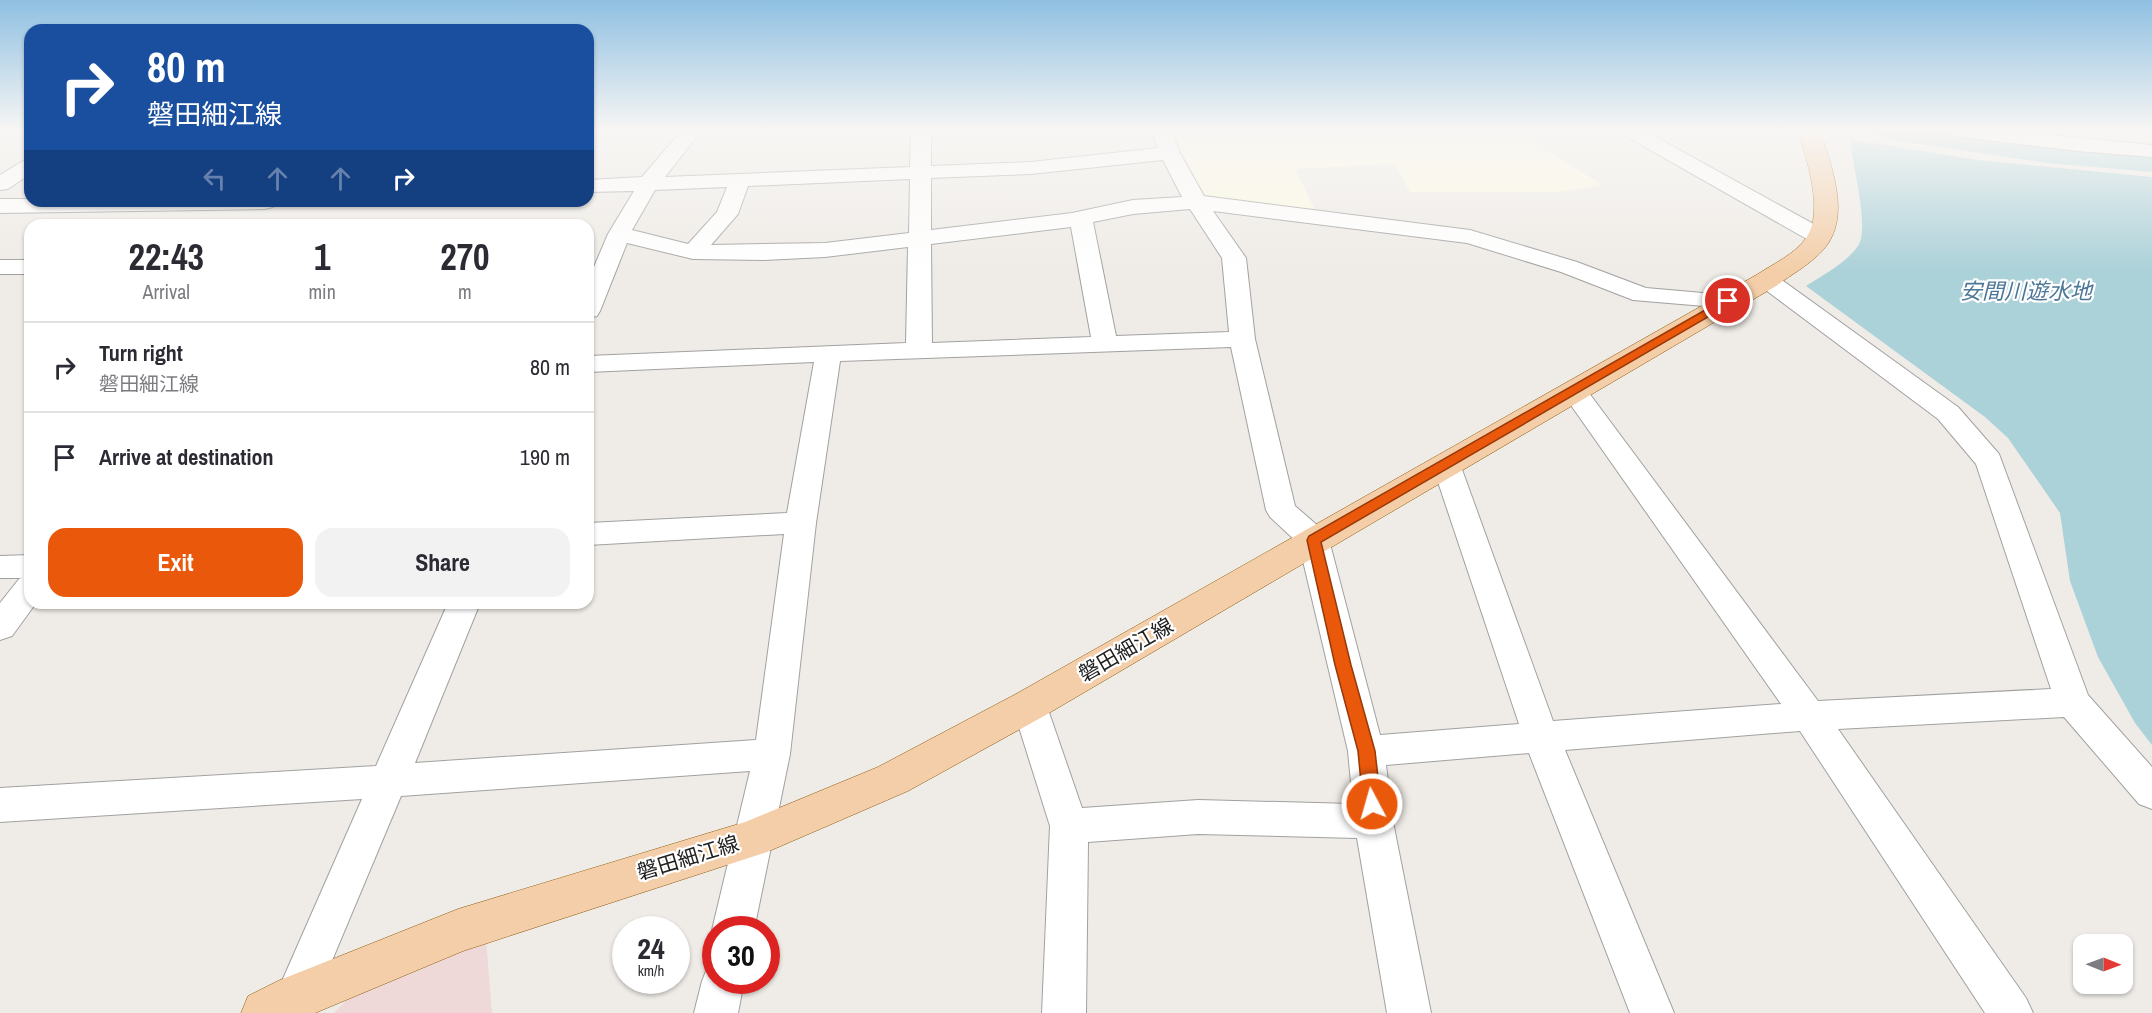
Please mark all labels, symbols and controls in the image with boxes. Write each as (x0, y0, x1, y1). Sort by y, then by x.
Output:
text: 80 m (147, 39, 226, 95)
icon: right (48, 48, 126, 126)
text: 磐田細江線 (147, 96, 282, 132)
icon: left (198, 162, 231, 195)
icon: ahead (261, 162, 294, 195)
icon: ahead (324, 162, 357, 195)
icon: right (387, 162, 420, 195)
text: 22:43 (128, 233, 204, 281)
text: 1 (314, 233, 330, 281)
text: 270 (440, 233, 490, 281)
pin (1702, 275, 1753, 326)
water label: 安間川遊水地 (1960, 276, 2094, 306)
text: Arrival (143, 278, 190, 305)
text: min (308, 278, 336, 305)
text: m (458, 278, 472, 305)
icon: arrive (1711, 284, 1744, 317)
text: Turn right (99, 338, 183, 368)
icon: right (48, 351, 81, 384)
text: 80 m (530, 352, 570, 382)
text: 磐田細江線 (99, 370, 199, 397)
icon: arrive (48, 441, 81, 474)
text: Arrive at destination (99, 442, 273, 472)
text: 190 m (520, 442, 570, 472)
button: Exit (48, 528, 303, 597)
button: Share (315, 528, 570, 597)
street label: 磐田細江線 (1073, 611, 1178, 688)
position arrow (1340, 772, 1404, 836)
street label: 磐田細江線 (633, 828, 742, 887)
speed limit sign: 30 (702, 916, 780, 994)
text: 24 (637, 928, 665, 968)
north arrow (2073, 934, 2133, 994)
map controls (2073, 934, 2133, 994)
text: km/h (638, 960, 664, 981)

